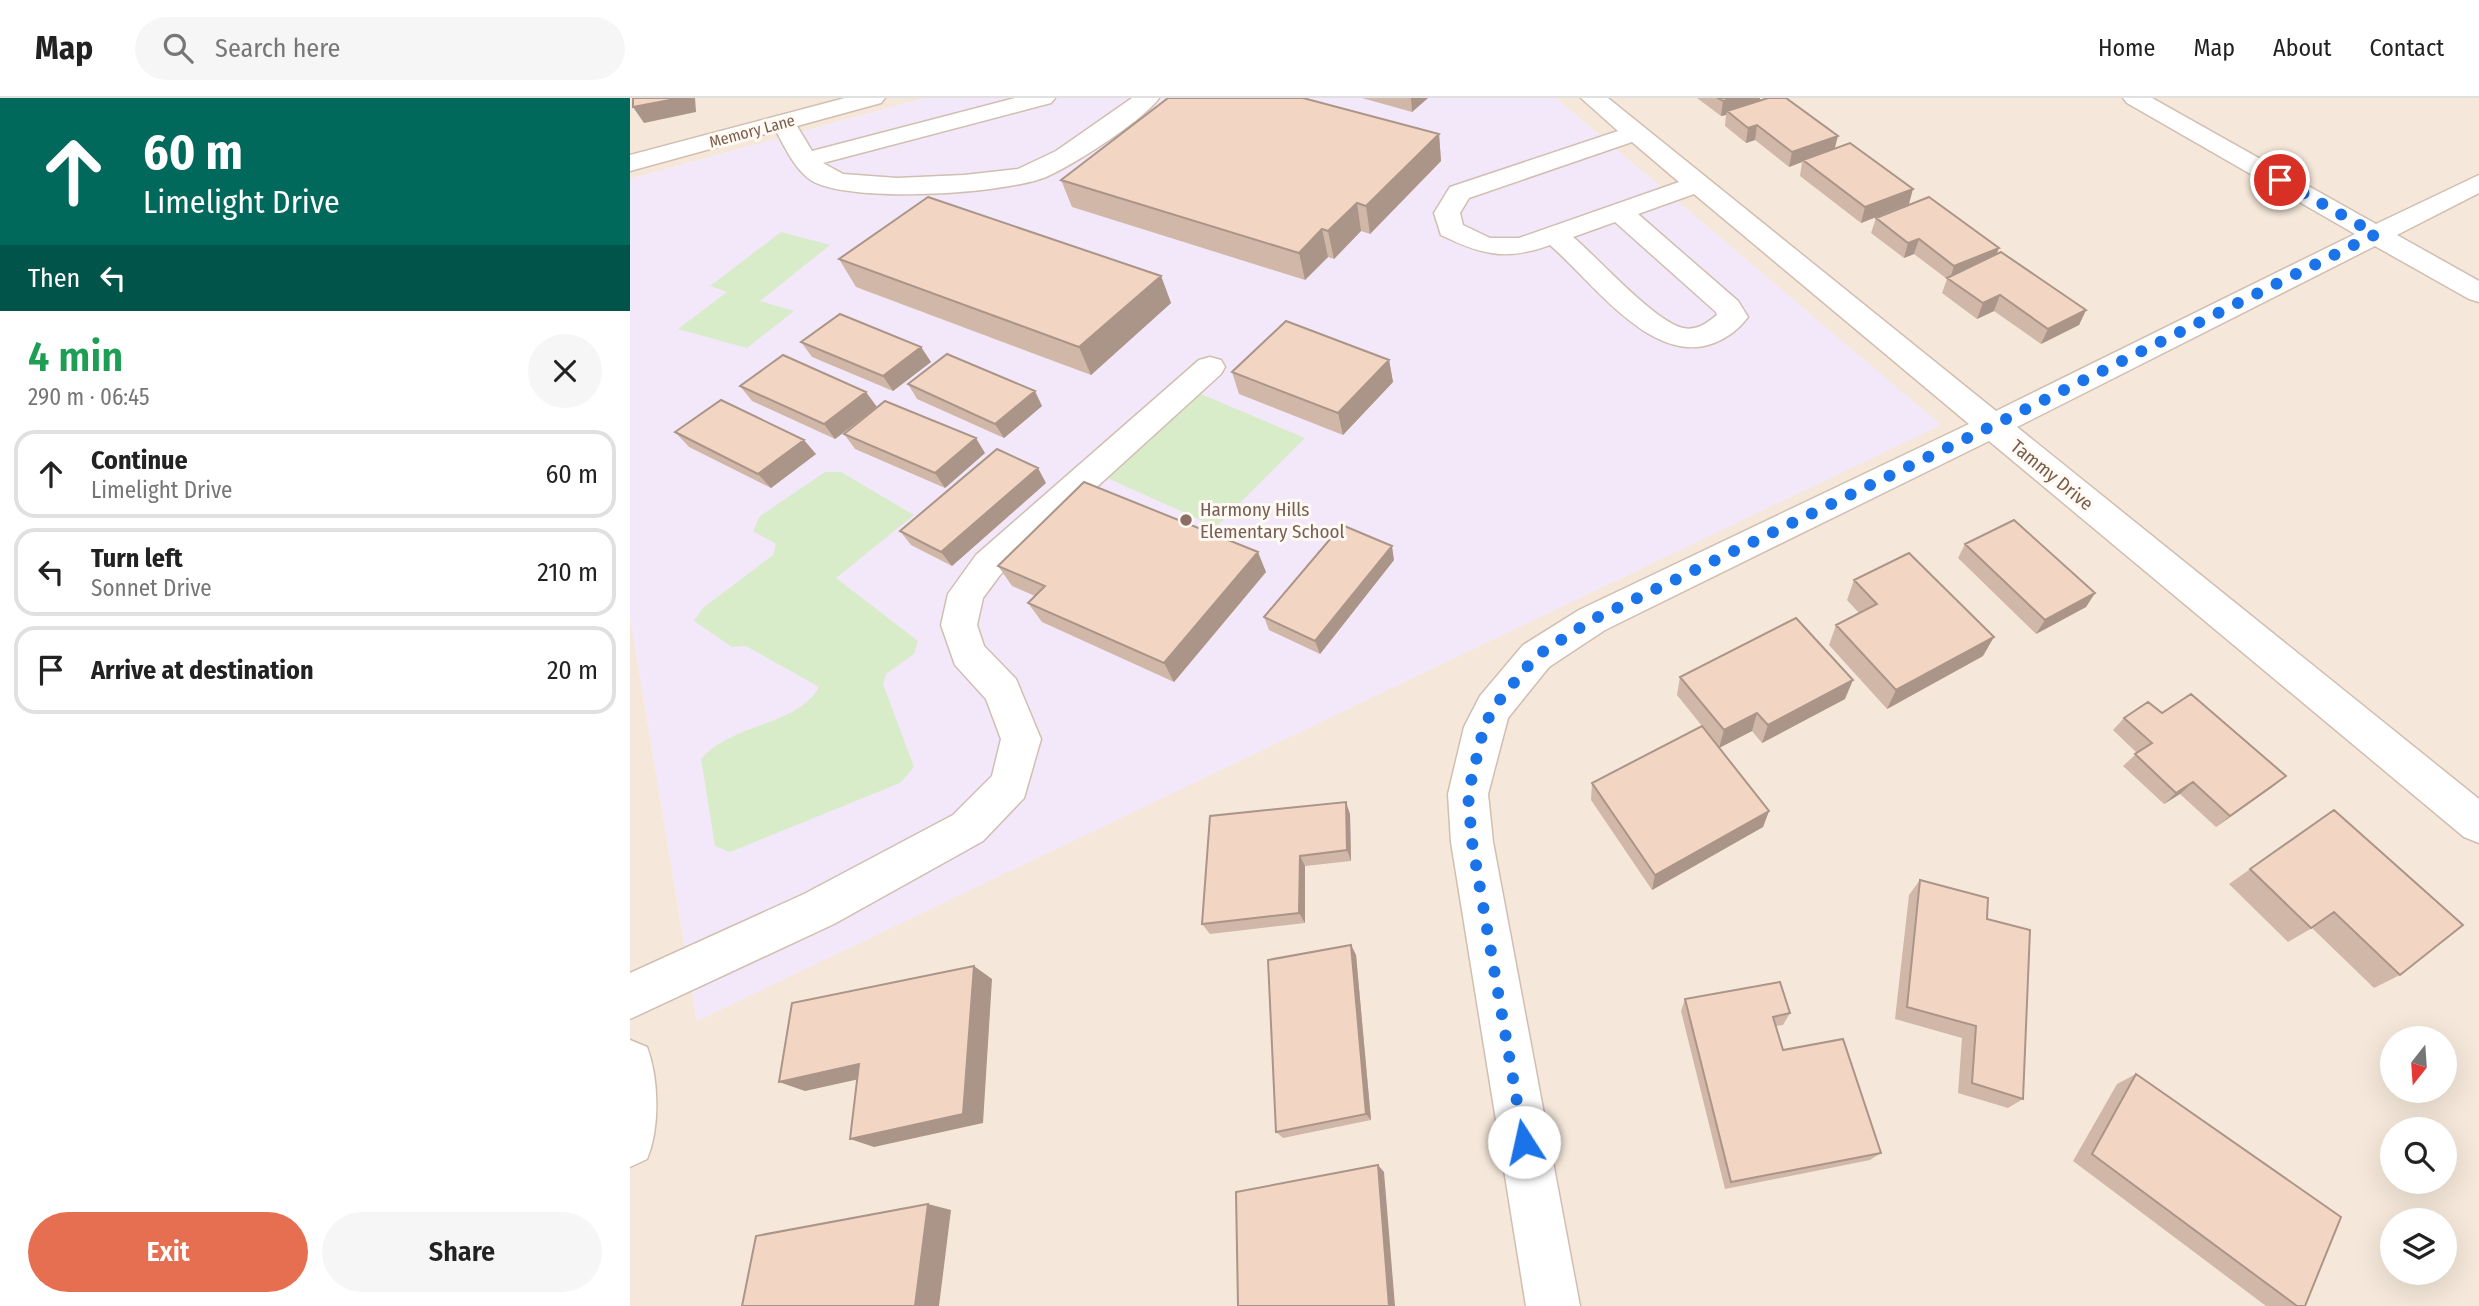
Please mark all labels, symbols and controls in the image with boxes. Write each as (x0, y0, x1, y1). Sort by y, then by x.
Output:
search box (135, 17, 625, 80)
text: Map (35, 28, 93, 68)
icon: search (159, 29, 197, 67)
text: Search here (215, 33, 340, 64)
text: Home (2098, 34, 2155, 62)
text: Map (2193, 34, 2235, 62)
text: About (2273, 34, 2331, 62)
text: Contact (2369, 34, 2444, 62)
street label: Memory Lane (707, 110, 797, 152)
text: 60 m (143, 123, 243, 182)
icon: ahead (28, 126, 119, 217)
pin (2250, 150, 2310, 210)
icon: arrive (2261, 161, 2299, 199)
text: Limelight Drive (143, 183, 340, 221)
icon: left (94, 259, 132, 297)
text: Then (28, 263, 80, 294)
text: 4 min (28, 332, 123, 382)
button: close (528, 334, 602, 408)
text: 290 m · 06:45 (28, 383, 150, 411)
street label: Tammy Drive (2006, 435, 2098, 515)
text: Continue (91, 445, 188, 476)
icon: ahead (32, 455, 70, 493)
text: 60 m (545, 459, 598, 490)
text: Limelight Drive (91, 476, 232, 504)
place label: Harmony Hills Elementary School (1200, 498, 1345, 543)
marker: Harmony Hills Elementary School (1178, 512, 1194, 528)
text: Turn left (91, 543, 183, 574)
icon: left (32, 553, 70, 591)
text: 210 m (537, 557, 598, 588)
text: Sonnet Drive (91, 574, 212, 602)
icon: arrive (32, 651, 70, 689)
text: Arrive at destination (91, 655, 314, 686)
text: 20 m (547, 655, 598, 686)
north arrow (2380, 1026, 2457, 1102)
map controls (2380, 1026, 2457, 1285)
position arrow (1487, 1105, 1561, 1179)
button: search (2380, 1117, 2457, 1194)
button: layers (2380, 1208, 2457, 1285)
button: Exit (28, 1212, 308, 1292)
button: Share (322, 1212, 602, 1292)

